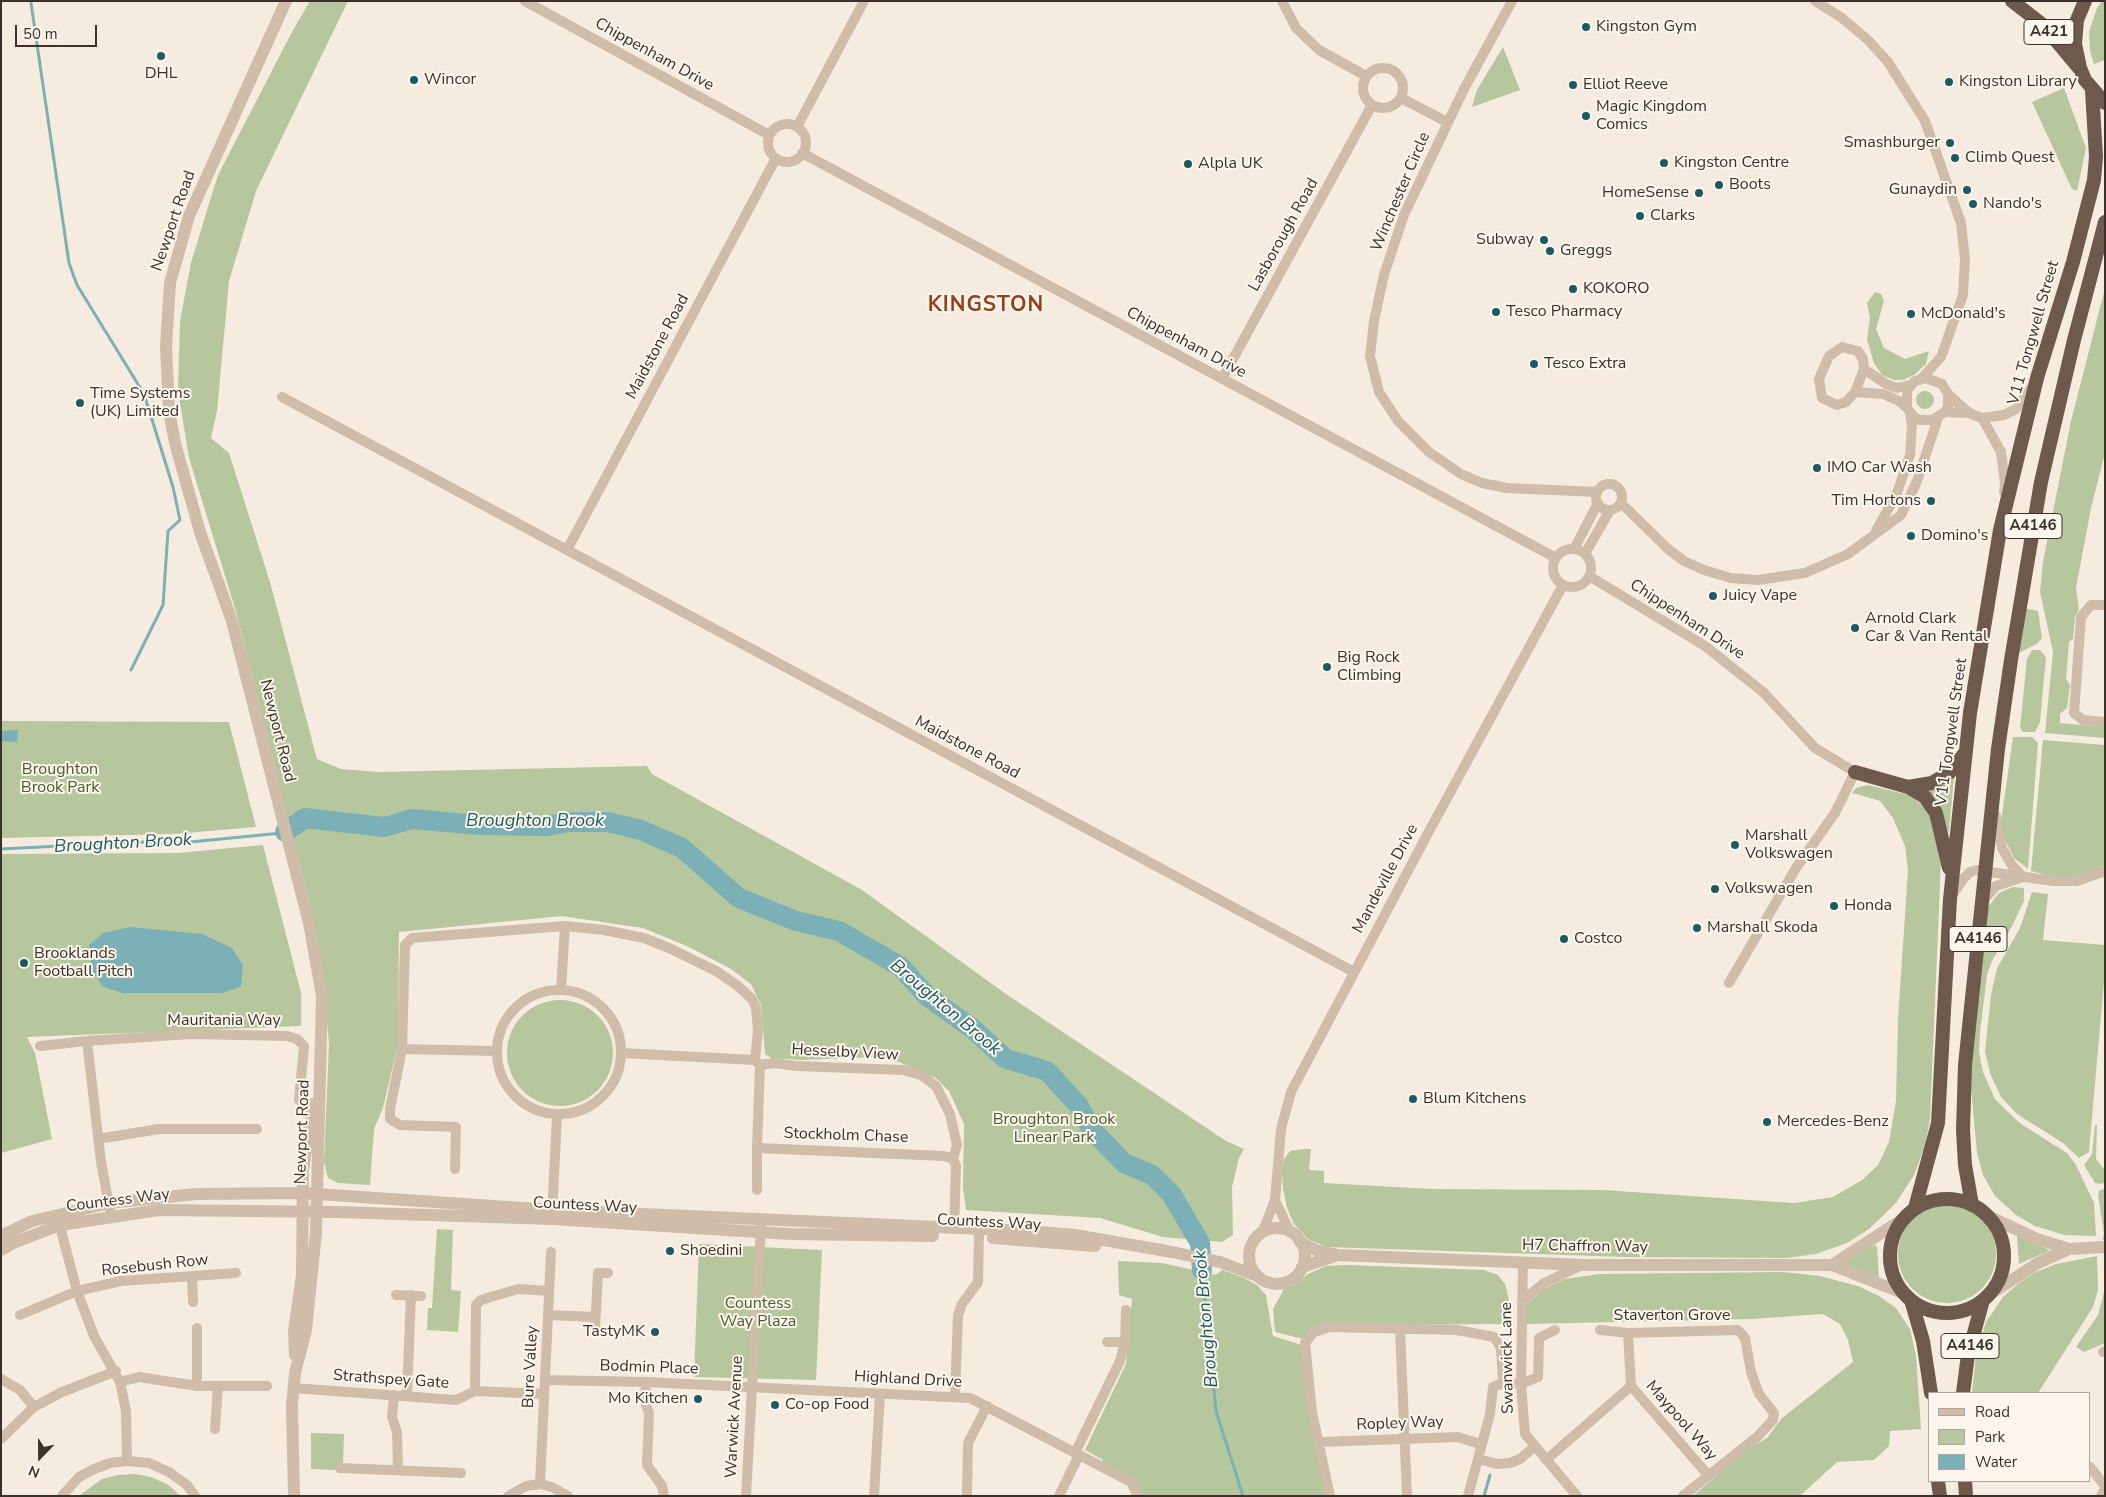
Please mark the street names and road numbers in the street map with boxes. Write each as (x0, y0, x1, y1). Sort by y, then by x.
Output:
street label: Chippenham Drive (591, 14, 717, 96)
road number: A421 (2024, 20, 2074, 44)
street label: Winchester Circle (1367, 130, 1435, 254)
street label: Newport Road (148, 168, 200, 274)
street label: Lasborough Road (1245, 175, 1323, 295)
street label: V11 Tongwell Street (2004, 259, 2064, 407)
street label: Maidstone Road (622, 291, 694, 403)
street label: Chippenham Drive (1123, 303, 1249, 383)
road number: A4146 (2004, 514, 2062, 538)
street label: Chippenham Drive (1626, 576, 1748, 664)
street label: V11 Tongwell Street (1932, 657, 1972, 807)
street label: Newport Road (255, 678, 299, 784)
street label: Maidstone Road (911, 712, 1023, 784)
street label: Mandeville Drive (1349, 821, 1423, 937)
road number: A4146 (1949, 926, 2007, 952)
street label: Mauritania Way (167, 1011, 281, 1031)
street label: Hesselby View (791, 1041, 899, 1065)
street label: Newport Road (292, 1079, 314, 1185)
street label: Stockholm Chase (783, 1124, 909, 1148)
street label: Countess Way (65, 1185, 171, 1217)
street label: Countess Way (533, 1194, 637, 1218)
street label: Countess Way (937, 1211, 1041, 1235)
street label: H7 Chaffron Way (1522, 1236, 1648, 1258)
street label: Rosebush Row (101, 1251, 209, 1281)
street label: Swanwick Lane (1497, 1302, 1519, 1414)
street label: Staverton Grove (1614, 1306, 1730, 1326)
street label: Bure Valley (519, 1325, 543, 1409)
road number: A4146 (1941, 1334, 1999, 1358)
street label: Warwick Avenue (722, 1355, 748, 1479)
street label: Bodmin Place (599, 1357, 699, 1379)
street label: Strathspey Gate (332, 1366, 450, 1394)
street label: Highland Drive (854, 1368, 962, 1392)
street label: Maypool Way (1641, 1377, 1721, 1465)
street label: Ropley Way (1356, 1413, 1444, 1435)

